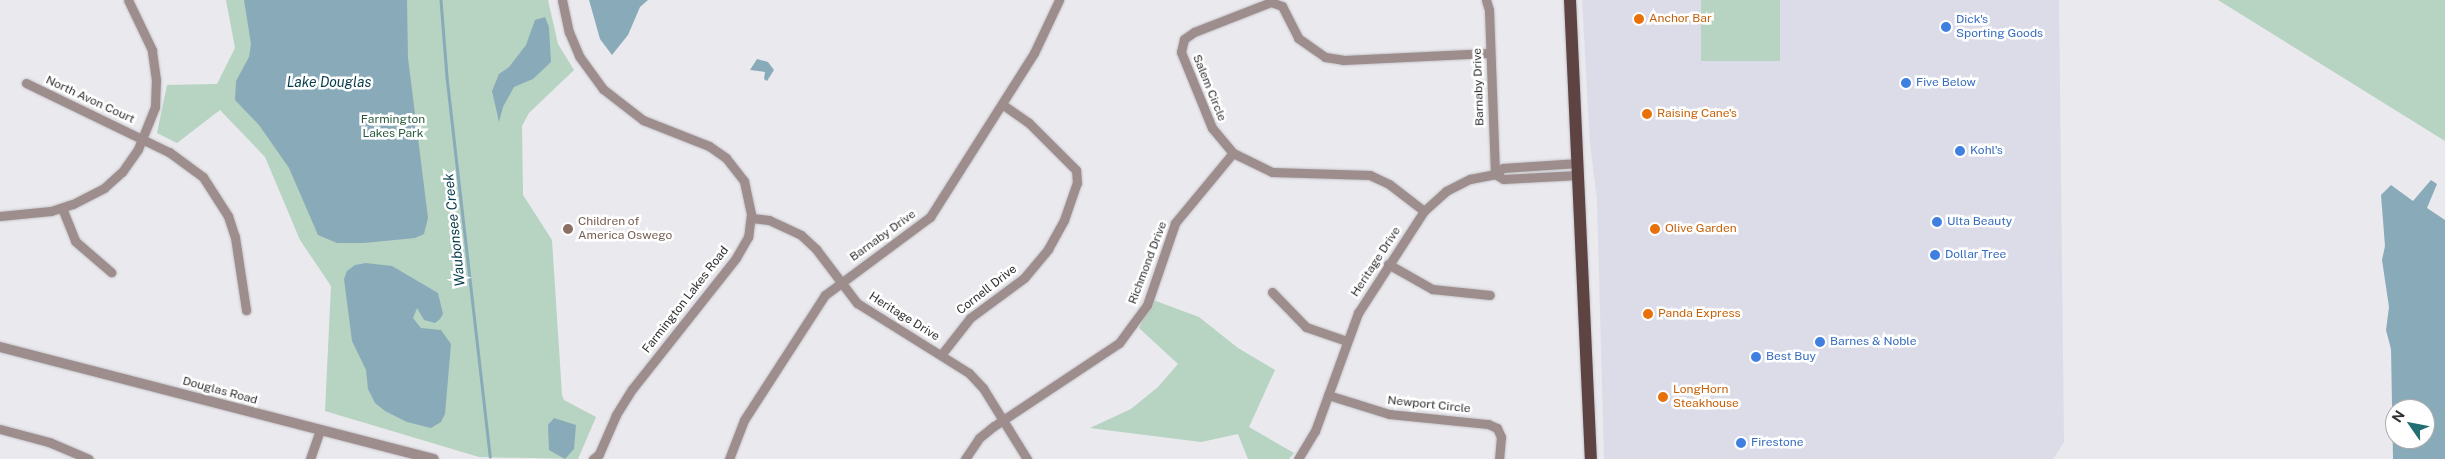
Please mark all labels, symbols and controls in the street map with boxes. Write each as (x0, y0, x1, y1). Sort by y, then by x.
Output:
place label: Anchor Bar (1649, 12, 1712, 26)
marker: Anchor Bar (1633, 13, 1645, 25)
place label: Dick's Sporting Goods (1956, 13, 2043, 41)
marker: Dick's Sporting Goods (1940, 21, 1952, 33)
street label: Barnaby Drive (1470, 48, 1488, 126)
street label: Salem Circle (1189, 53, 1229, 123)
street label: North Avon Court (43, 73, 137, 127)
water label: Lake Douglas (287, 74, 371, 90)
place label: Five Below (1916, 76, 1976, 90)
marker: Five Below (1900, 77, 1912, 89)
place label: Raising Cane's (1657, 107, 1737, 121)
marker: Raising Cane's (1641, 108, 1653, 120)
park label: Farmington Lakes Park (361, 113, 425, 141)
place label: Kohl's (1970, 144, 2003, 158)
marker: Kohl's (1954, 145, 1966, 157)
water label: Waubonsee Creek (440, 173, 468, 287)
street label: Barnaby Drive (847, 207, 919, 265)
place label: Children of America Oswego (578, 215, 672, 243)
place label: Ulta Beauty (1947, 215, 2012, 229)
marker: Ulta Beauty (1931, 216, 1943, 228)
street label: Richmond Drive (1126, 220, 1170, 306)
place label: Olive Garden (1665, 222, 1737, 236)
marker: Children of America Oswego (562, 223, 574, 235)
marker: Olive Garden (1649, 223, 1661, 235)
street label: Heritage Drive (1348, 224, 1404, 300)
street label: Farmington Lakes Road (640, 244, 732, 356)
place label: Dollar Tree (1945, 248, 2006, 262)
marker: Dollar Tree (1929, 249, 1941, 261)
street label: Cornell Drive (954, 262, 1020, 318)
street label: Heritage Drive (866, 290, 942, 344)
place label: Panda Express (1658, 307, 1741, 321)
marker: Panda Express (1642, 308, 1654, 320)
place label: Barnes & Noble (1830, 335, 1917, 349)
marker: Barnes & Noble (1814, 336, 1826, 348)
place label: Best Buy (1766, 350, 1816, 364)
marker: Best Buy (1750, 351, 1762, 363)
street label: Douglas Road (181, 374, 259, 408)
place label: LongHorn Steakhouse (1673, 383, 1739, 411)
marker: LongHorn Steakhouse (1657, 391, 1669, 403)
street label: Newport Circle (1387, 393, 1471, 417)
north arrow (2385, 399, 2435, 449)
text: N (2389, 407, 2408, 425)
place label: Firestone (1751, 436, 1803, 450)
marker: Firestone (1735, 437, 1747, 449)

